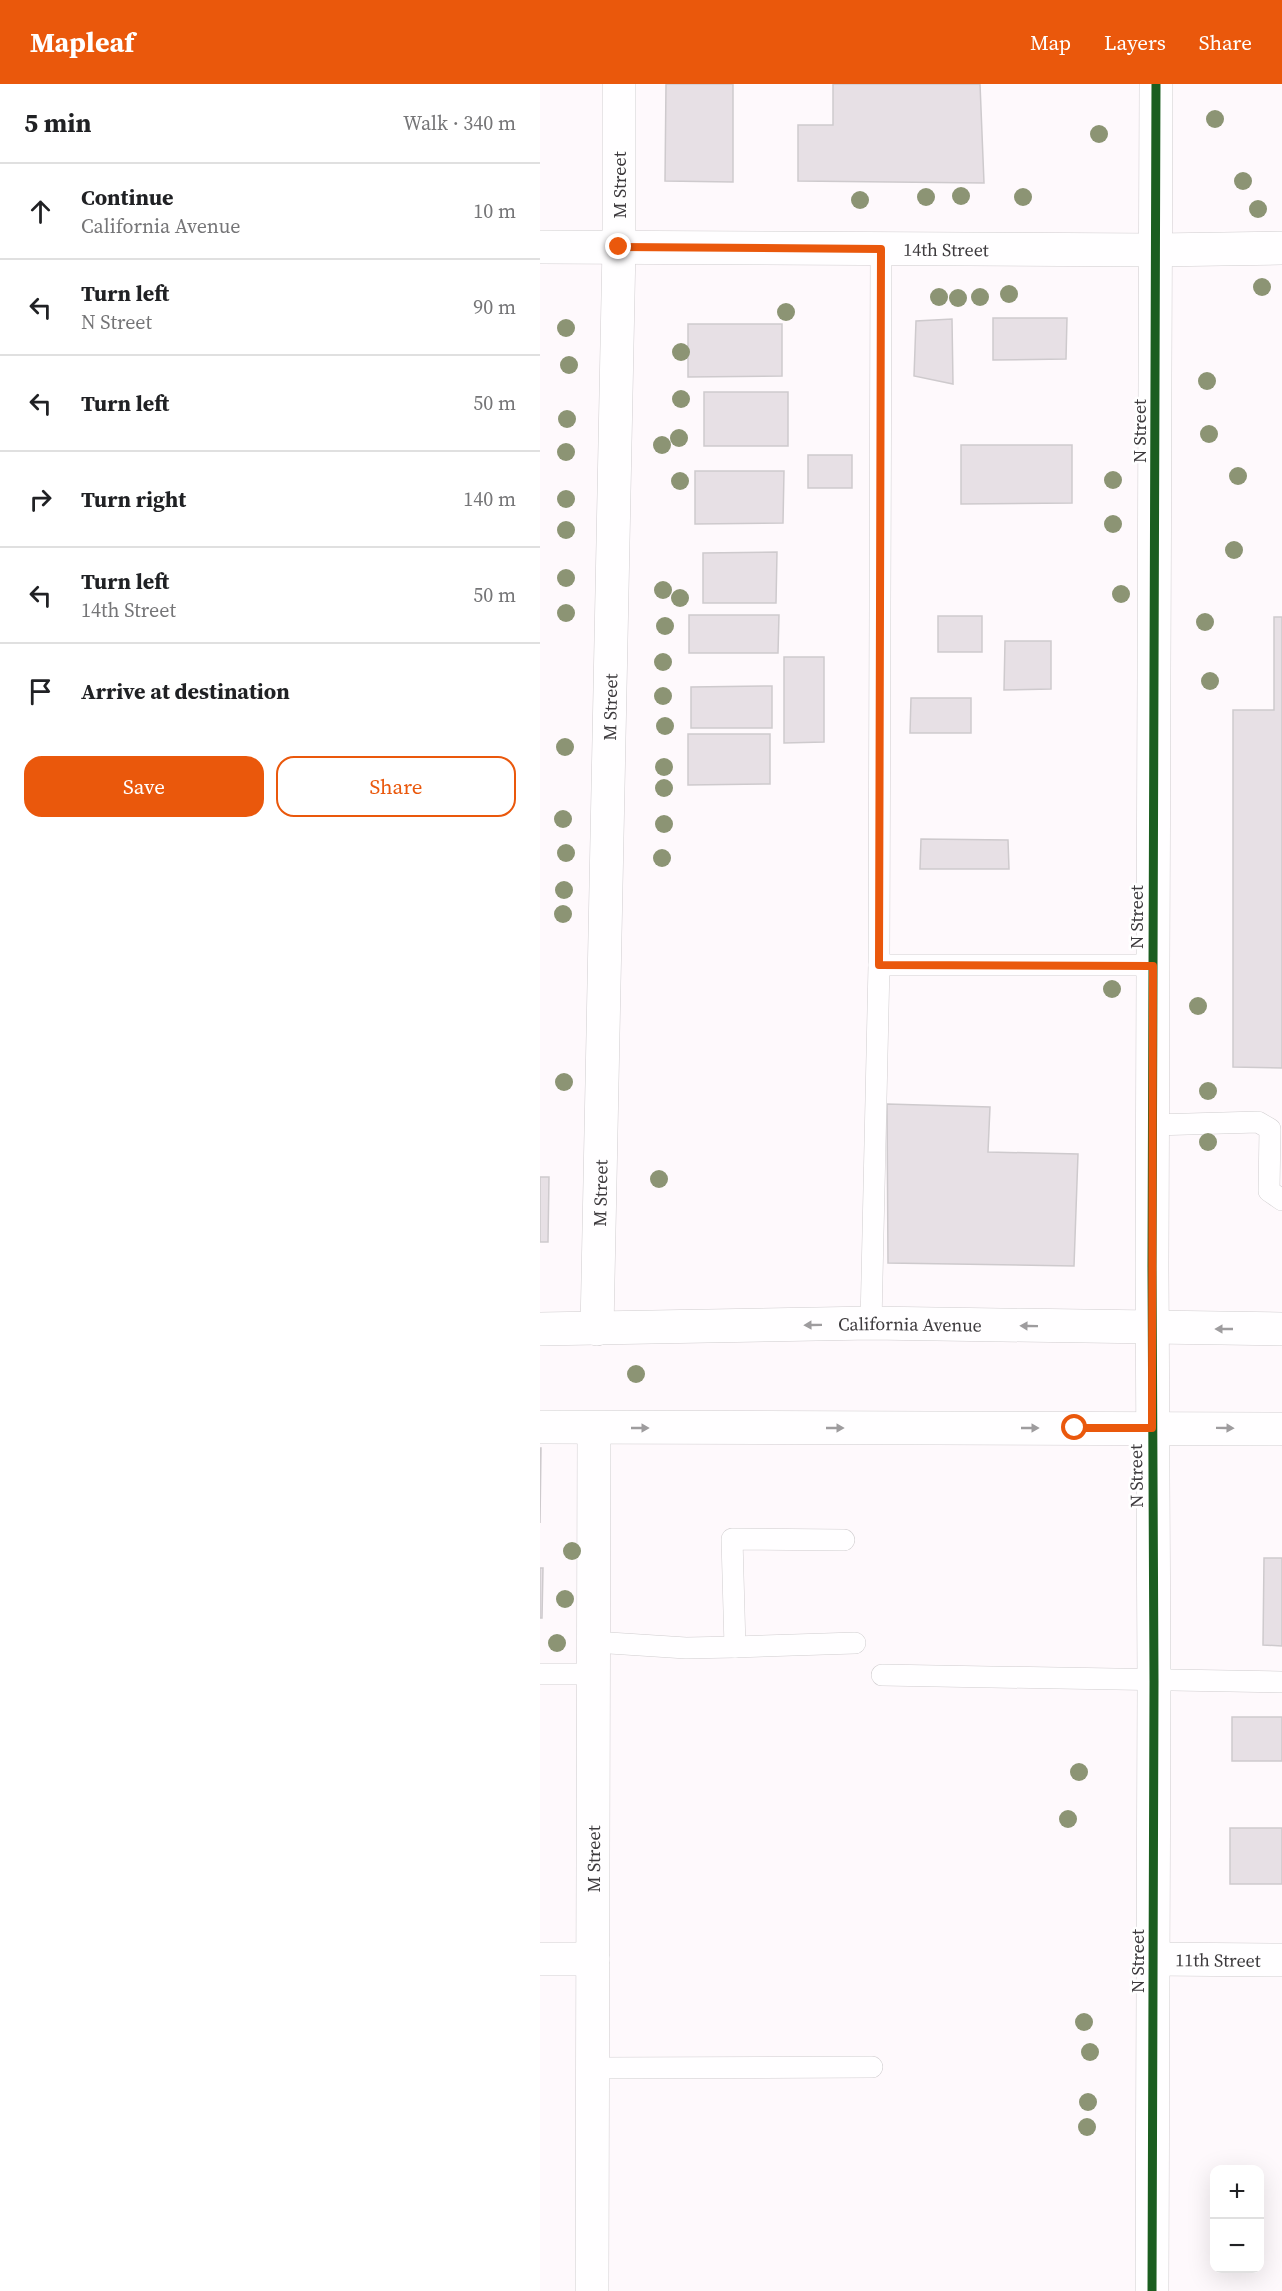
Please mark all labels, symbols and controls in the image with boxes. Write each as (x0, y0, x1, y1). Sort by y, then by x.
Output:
text: Mapleaf (30, 23, 134, 61)
text: Map (1030, 28, 1071, 57)
text: Layers (1104, 28, 1166, 57)
text: Share (1199, 28, 1252, 57)
text: 5 min (24, 105, 91, 141)
text: Walk · 340 m (403, 109, 516, 137)
street label: M Street (607, 151, 632, 218)
text: Continue (81, 182, 174, 212)
icon: ahead (24, 195, 57, 228)
text: 10 m (473, 197, 516, 225)
text: California Avenue (81, 212, 241, 240)
route end (605, 233, 631, 259)
street label: 14th Street (903, 236, 989, 262)
text: Turn left (81, 278, 169, 308)
icon: left (24, 291, 57, 324)
text: 90 m (473, 293, 516, 321)
text: N Street (81, 308, 152, 336)
icon: left (24, 387, 57, 420)
text: Turn left (81, 388, 169, 418)
text: 50 m (473, 389, 516, 417)
street label: N Street (1127, 399, 1152, 463)
icon: right (24, 483, 57, 516)
text: Turn right (81, 484, 186, 514)
text: 140 m (463, 485, 516, 513)
text: Turn left (81, 566, 169, 596)
icon: left (24, 579, 57, 612)
text: 50 m (473, 581, 516, 609)
text: 14th Street (81, 596, 176, 624)
street label: M Street (596, 673, 623, 741)
icon: arrive (24, 675, 57, 708)
text: Arrive at destination (81, 676, 290, 706)
button: Save (24, 756, 264, 817)
button: Share (276, 756, 516, 817)
street label: N Street (1124, 885, 1149, 949)
street label: M Street (587, 1159, 613, 1227)
street label: California Avenue (838, 1310, 982, 1337)
one-way arrow (803, 1320, 822, 1329)
one-way arrow (1019, 1322, 1038, 1331)
one-way arrow (1214, 1324, 1233, 1334)
route start (1061, 1414, 1087, 1440)
one-way arrow (631, 1423, 650, 1433)
one-way arrow (826, 1423, 845, 1433)
one-way arrow (1021, 1423, 1040, 1433)
one-way arrow (1216, 1423, 1235, 1433)
street label: N Street (1123, 1444, 1149, 1508)
street label: M Street (580, 1825, 606, 1893)
street label: N Street (1125, 1929, 1150, 1993)
street label: 11th Street (1175, 1947, 1261, 1972)
map controls (1210, 2165, 1264, 2273)
button: + (1210, 2165, 1264, 2219)
button: − (1210, 2219, 1264, 2273)

